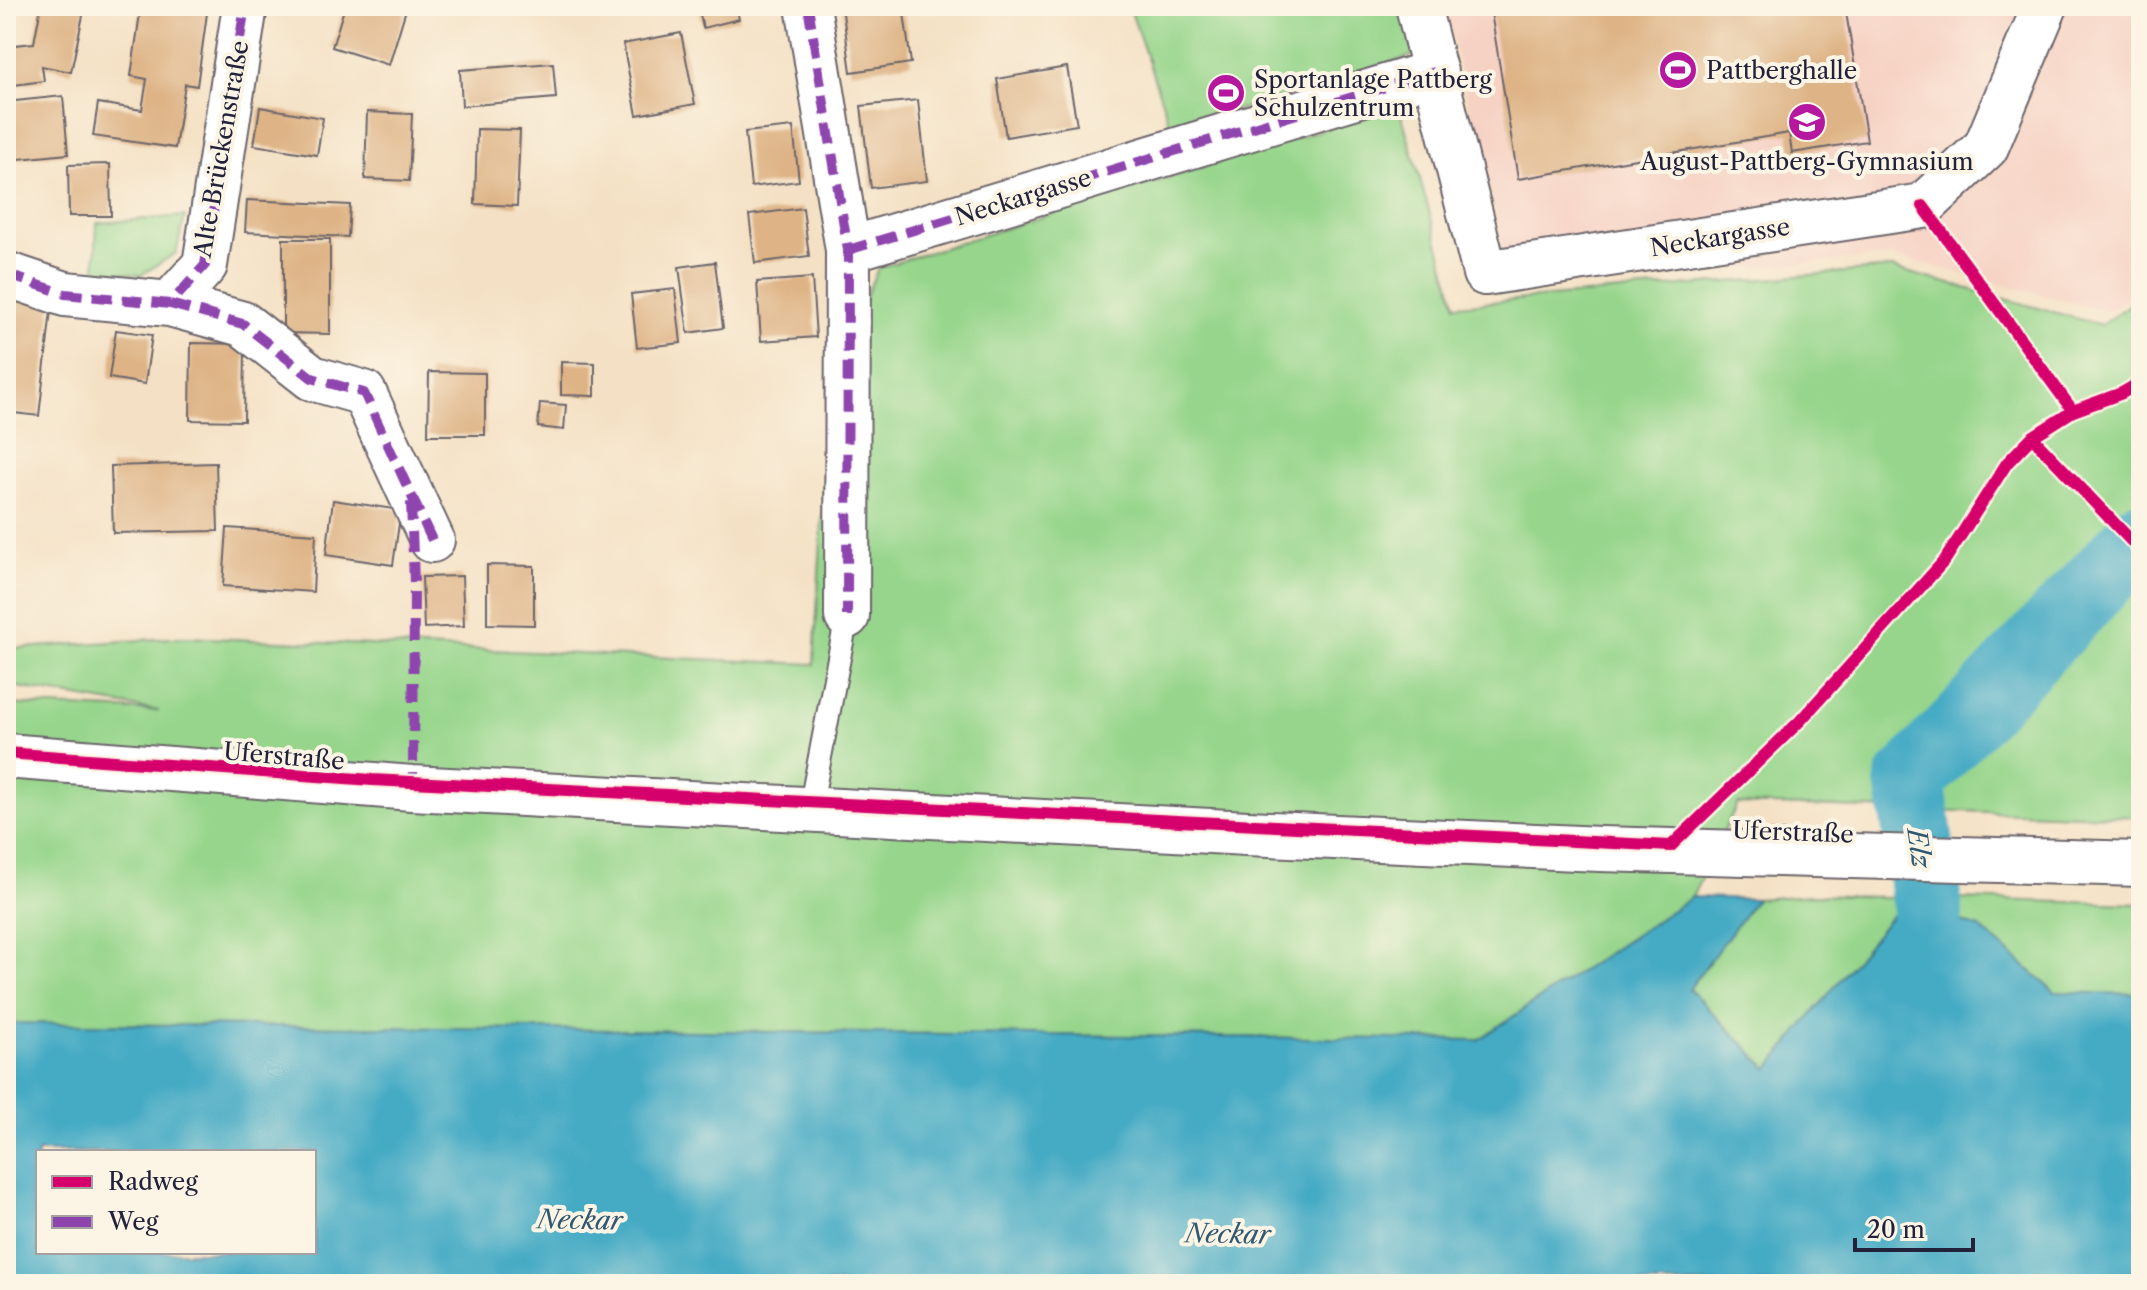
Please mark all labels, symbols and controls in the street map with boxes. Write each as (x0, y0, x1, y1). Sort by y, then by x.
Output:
street label: Alte Brückenstraße (187, 38, 254, 261)
sports icon: Pattberghalle (1657, 49, 1699, 91)
place label: Pattberghalle (1706, 56, 1857, 85)
place label: Sportanlage Pattberg Schulzentrum (1254, 65, 1492, 122)
sports icon: Sportanlage Pattberg Schulzentrum (1205, 72, 1247, 114)
school or university icon: August-Pattberg-Gymnasium (1786, 101, 1828, 143)
place label: August-Pattberg-Gymnasium (1639, 147, 1974, 176)
street label: Neckargasse (951, 163, 1095, 231)
street label: Neckargasse (1648, 212, 1792, 262)
street label: Uferstraße (222, 736, 346, 776)
street label: Uferstraße (1732, 815, 1854, 849)
water label: Elz (1900, 824, 1938, 872)
legend (36, 1150, 316, 1254)
text: Radweg (108, 1167, 198, 1196)
scale bar (1855, 1202, 1973, 1252)
water label: Neckar (535, 1203, 625, 1237)
text: Weg (107, 1207, 159, 1236)
text: 20 m (1867, 1215, 1925, 1244)
water label: Neckar (1183, 1217, 1273, 1251)

